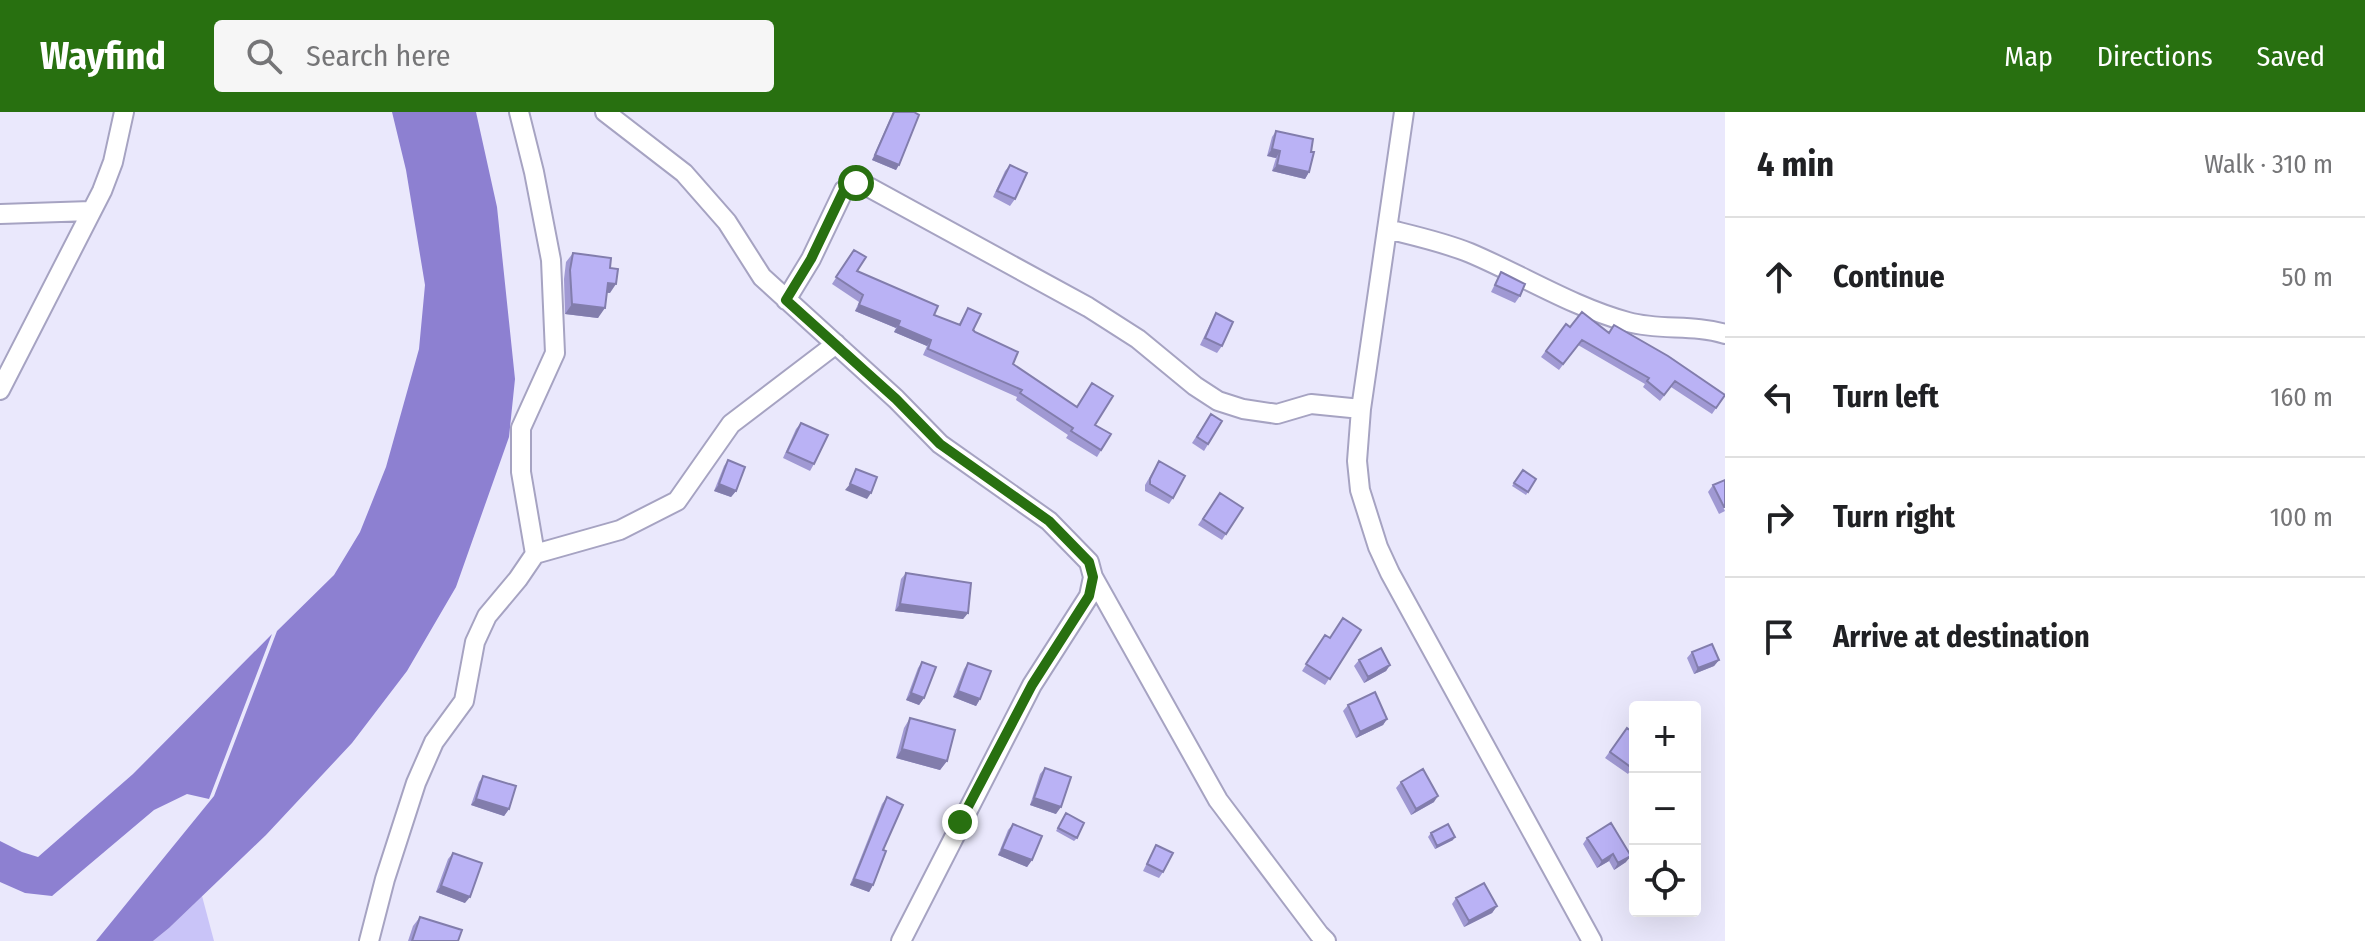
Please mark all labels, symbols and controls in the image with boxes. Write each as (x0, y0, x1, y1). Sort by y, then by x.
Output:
search box (214, 20, 774, 92)
text: Wayfind (40, 33, 166, 79)
icon: search (242, 34, 286, 78)
text: Search here (306, 38, 451, 74)
text: Map (2004, 40, 2053, 73)
text: Directions (2097, 40, 2213, 73)
text: Saved (2257, 40, 2325, 73)
text: 4 min (1757, 144, 1834, 185)
text: Walk · 310 m (2204, 149, 2333, 180)
route start (838, 165, 874, 201)
icon: ahead (1757, 255, 1801, 299)
text: Continue (1833, 259, 1945, 295)
text: 50 m (2281, 262, 2333, 293)
icon: left (1757, 375, 1801, 419)
text: Turn left (1833, 379, 1939, 415)
text: 160 m (2270, 382, 2333, 413)
icon: right (1757, 495, 1801, 539)
text: Turn right (1833, 499, 1955, 535)
text: 100 m (2270, 502, 2333, 533)
icon: arrive (1757, 615, 1801, 659)
text: Arrive at destination (1833, 619, 2090, 655)
map controls (1629, 701, 1701, 917)
button: + (1629, 701, 1701, 773)
button: − (1629, 773, 1701, 845)
route end (942, 804, 978, 840)
button: locate (1629, 845, 1701, 917)

